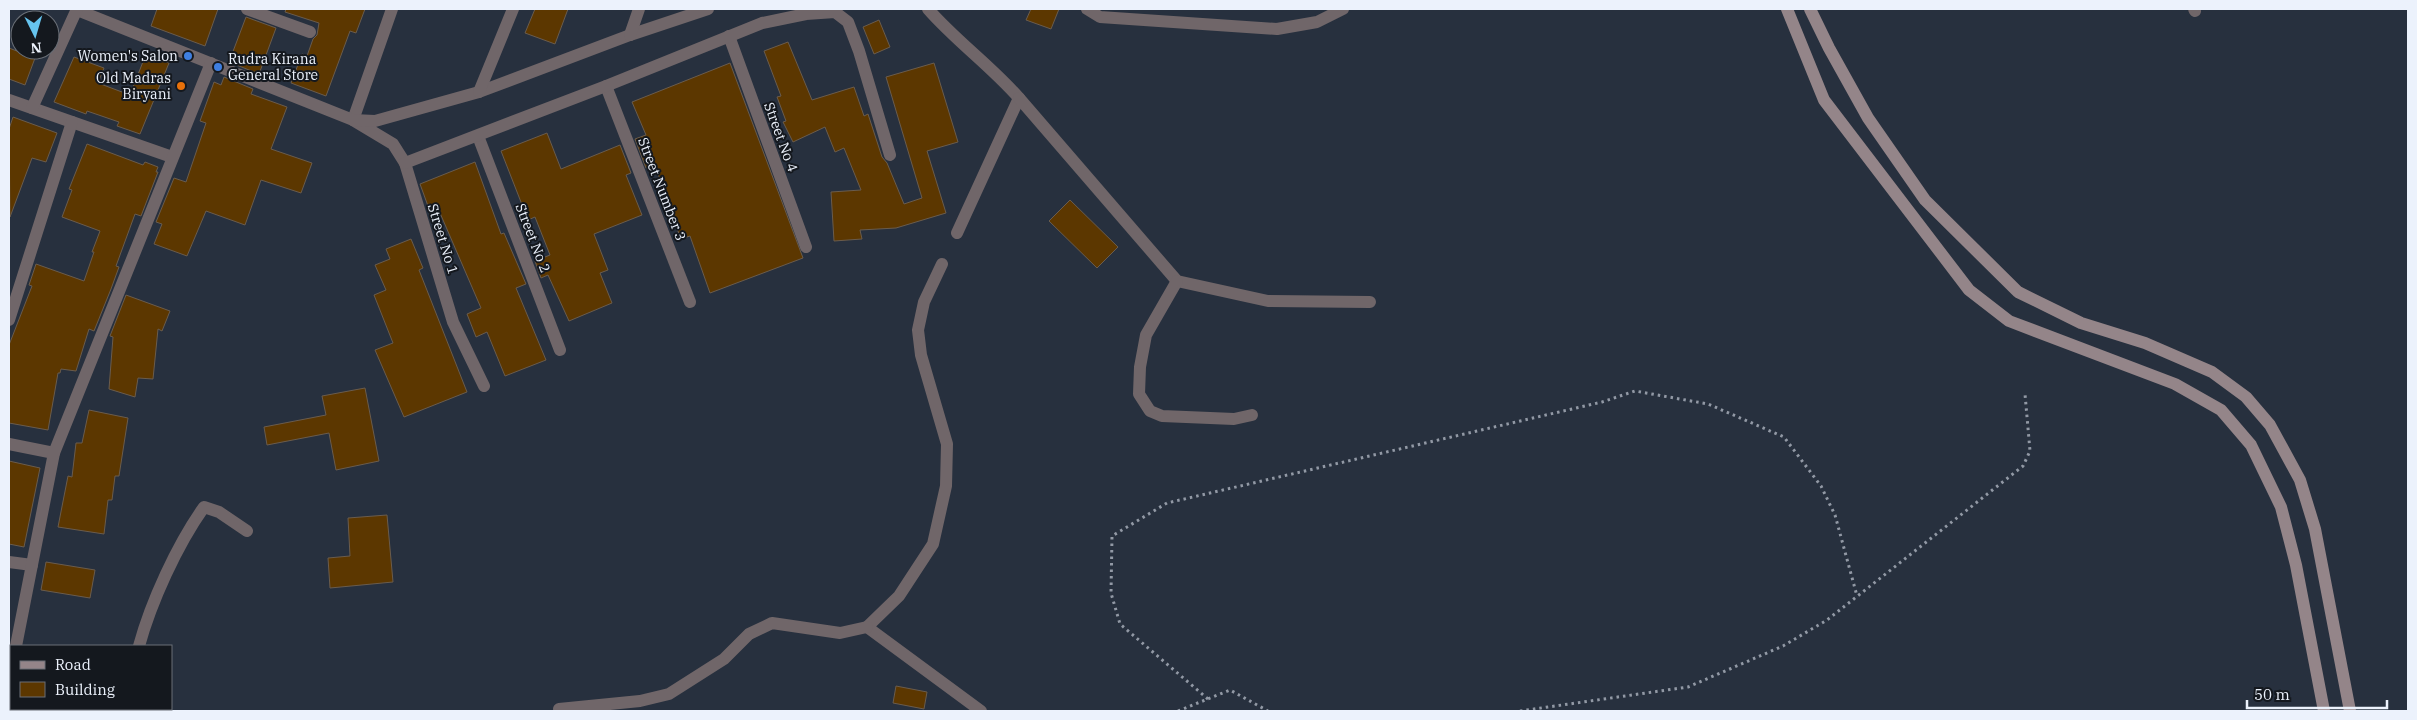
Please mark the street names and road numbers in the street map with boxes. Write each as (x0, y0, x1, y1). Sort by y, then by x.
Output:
street label: Street No 4 (760, 100, 802, 174)
street label: Street Number 3 (634, 135, 690, 243)
street label: Street No 1 (424, 201, 462, 277)
street label: Street No 2 (512, 201, 554, 275)

